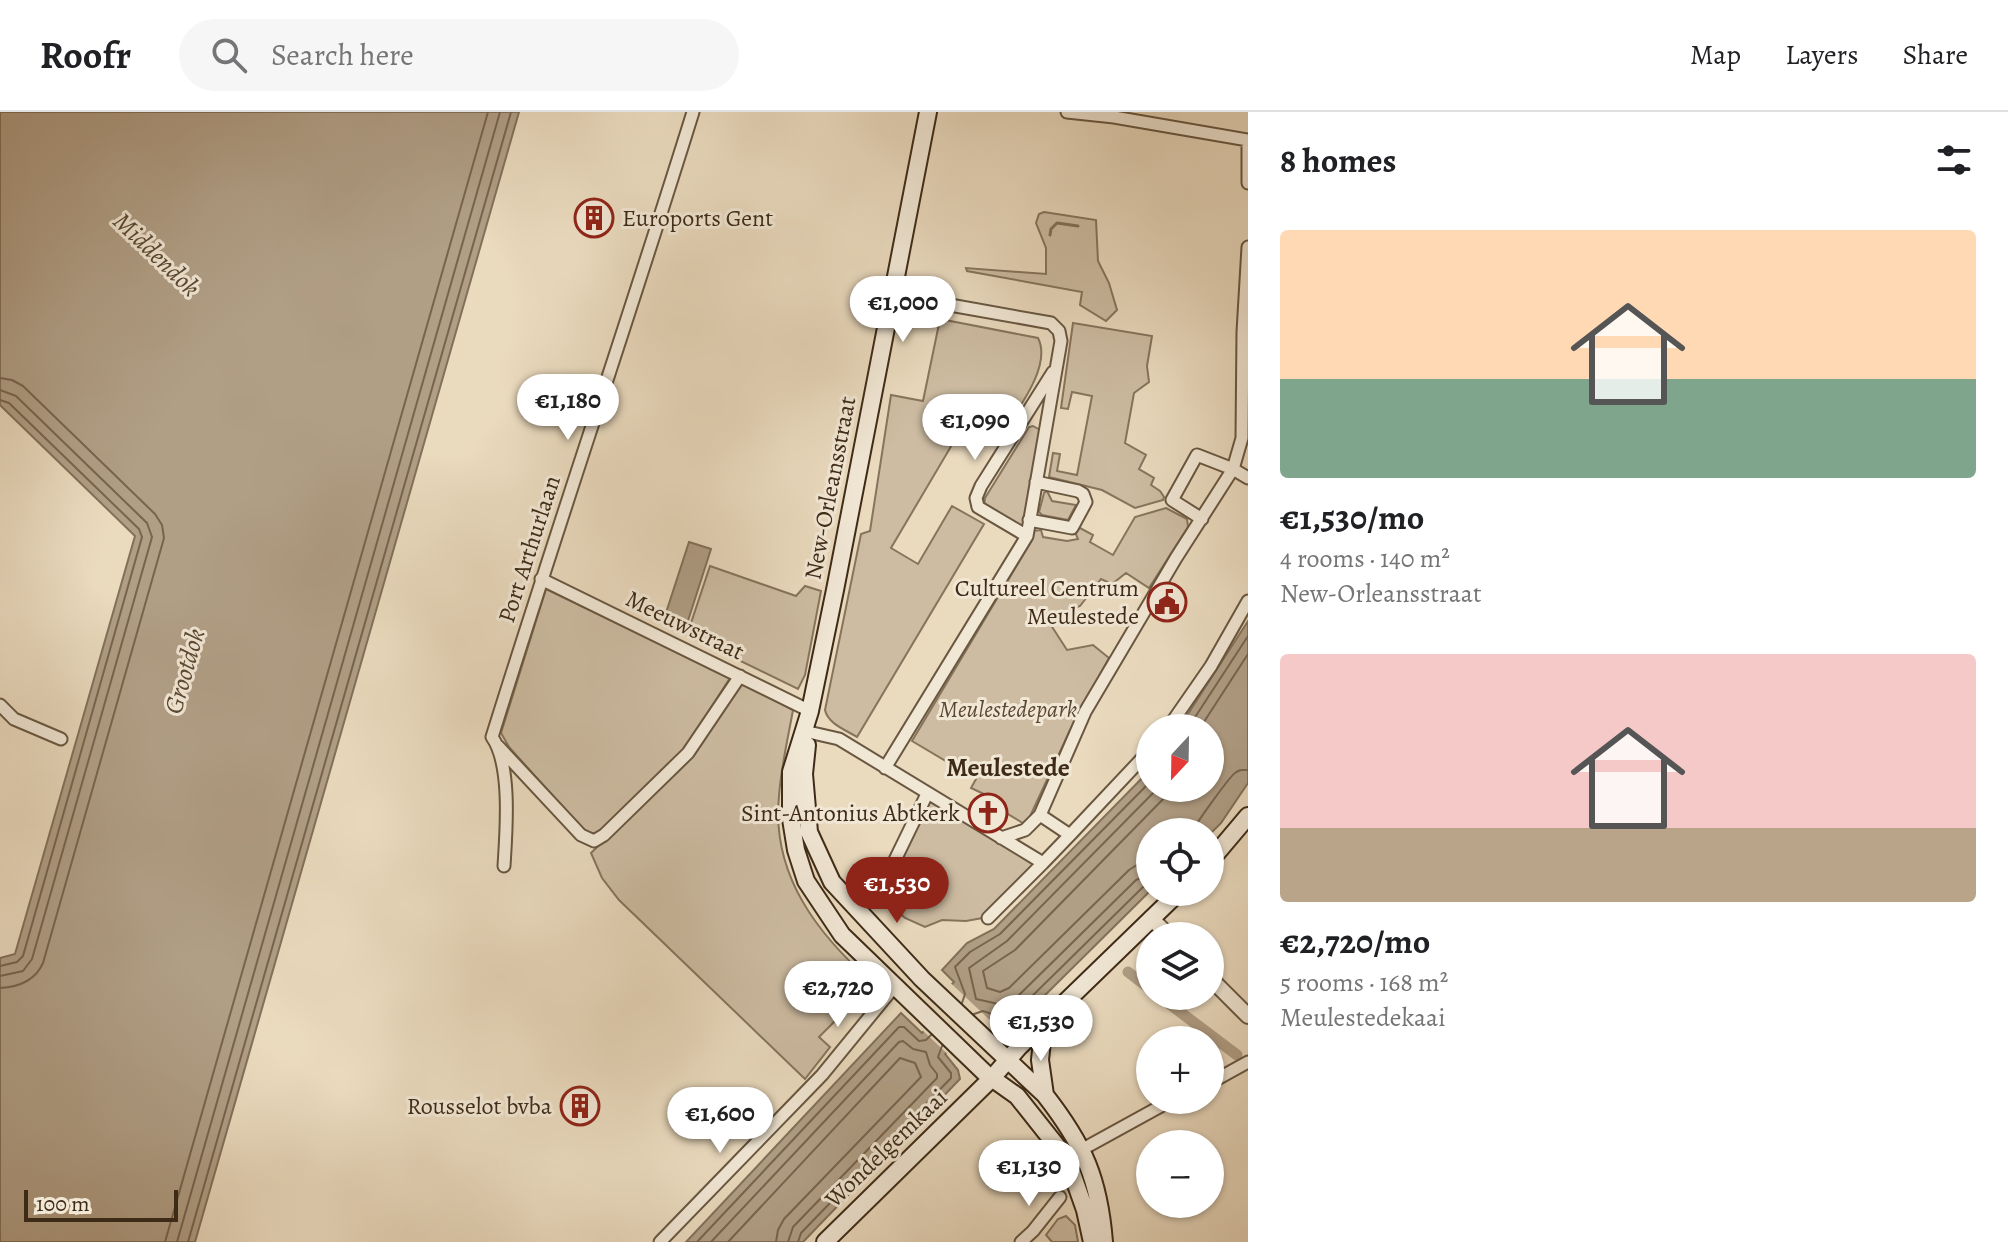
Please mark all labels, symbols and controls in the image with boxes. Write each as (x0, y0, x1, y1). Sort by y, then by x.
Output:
search box (179, 19, 739, 91)
text: Roofr (40, 29, 131, 81)
icon: search (207, 33, 251, 77)
text: Search here (271, 35, 414, 75)
text: Map (1690, 36, 1741, 74)
text: Layers (1785, 36, 1858, 74)
text: Share (1902, 36, 1968, 74)
text: 8 homes (1280, 137, 1396, 184)
icon: filters (1932, 138, 1976, 182)
building icon: Euroports Gent (573, 197, 615, 239)
place label: Euroports Gent (622, 202, 773, 234)
water label: Middendok (106, 204, 208, 305)
pin: €1,000 (838, 276, 968, 344)
icon: home (1556, 282, 1700, 426)
text: €1,000 (868, 284, 938, 319)
pin: €1,180 (503, 374, 633, 442)
text: €1,180 (535, 382, 601, 417)
street label: New-Orleansstraat (797, 394, 863, 582)
pin: €1,090 (910, 394, 1040, 462)
text: €1,090 (940, 402, 1010, 437)
street label: Port Arthurlaan (490, 471, 568, 627)
text: €1,530/mo (1280, 494, 1424, 541)
text: 4 rooms · 140 m² (1280, 541, 1450, 576)
place label: Cultureel Centrum Meulestede (955, 572, 1139, 632)
text: New-Orleansstraat (1280, 576, 1482, 611)
public building icon: Cultureel Centrum Meulestede (1146, 581, 1188, 623)
street label: Meeuwstraat (620, 583, 750, 667)
water label: Grootdok (156, 624, 213, 718)
park label: Meulestedepark (939, 693, 1077, 725)
icon: home (1556, 706, 1700, 850)
north arrow (1136, 714, 1224, 802)
map controls (1136, 714, 1224, 1218)
district label: Meulestede (946, 750, 1070, 785)
church icon: Sint-Antonius Abtkerk (967, 792, 1009, 834)
place label: Sint-Antonius Abtkerk (741, 797, 960, 829)
button: locate (1136, 818, 1224, 906)
pin: €1,530 (832, 857, 962, 925)
text: €1,530 (864, 865, 930, 900)
text: €2,720/mo (1280, 918, 1430, 965)
button: layers (1136, 922, 1224, 1010)
pin: €2,720 (773, 961, 903, 1029)
text: 5 rooms · 168 m² (1280, 965, 1448, 1000)
text: €2,720 (802, 969, 874, 1004)
pin: €1,530 (976, 995, 1106, 1063)
text: Meulestedekaai (1280, 1000, 1445, 1035)
text: €1,530 (1008, 1003, 1074, 1038)
button: + (1136, 1026, 1224, 1114)
street label: Wondelgemkaai (817, 1081, 954, 1215)
building icon: Rousselot bvba (559, 1085, 601, 1127)
pin: €1,600 (655, 1087, 785, 1155)
place label: Rousselot bvba (407, 1090, 553, 1122)
text: €1,600 (685, 1095, 755, 1130)
button: − (1136, 1130, 1224, 1218)
pin: €1,130 (964, 1140, 1094, 1208)
text: €1,130 (997, 1148, 1061, 1183)
scale bar (24, 1186, 178, 1222)
text: 100 m (36, 1189, 90, 1219)

